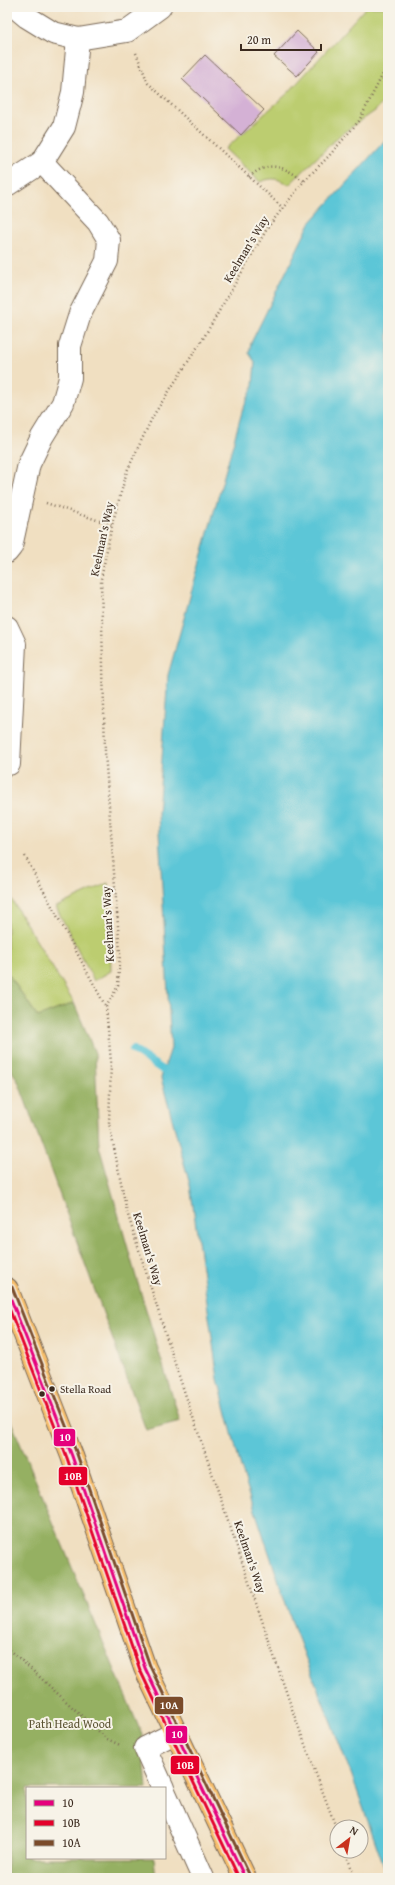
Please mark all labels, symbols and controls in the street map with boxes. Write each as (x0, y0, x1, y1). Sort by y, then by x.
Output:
scale bar (241, 26, 321, 52)
text: 20 m (247, 31, 271, 48)
street label: Keelman's Way (219, 212, 272, 286)
street label: Keelman's Way (85, 500, 118, 578)
street label: Keelman's Way (97, 886, 118, 962)
street label: Keelman's Way (129, 1210, 168, 1288)
place label: Stella Road (60, 1381, 111, 1397)
marker: Stella Road (47, 1384, 57, 1394)
unlabelled marker (37, 1389, 47, 1399)
line badge: 10 (53, 1428, 76, 1447)
text: 10 (59, 1429, 71, 1445)
line badge: 10B (58, 1466, 88, 1486)
text: 10B (64, 1468, 82, 1484)
street label: Keelman's Way (230, 1518, 271, 1595)
line badge: 10A (154, 1696, 184, 1715)
text: 10A (160, 1697, 178, 1713)
park label: Path Head Wood (29, 1715, 112, 1732)
line badge: 10 (165, 1725, 188, 1744)
text: 10 (171, 1726, 183, 1742)
line badge: 10B (170, 1755, 200, 1775)
text: 10B (176, 1757, 194, 1773)
legend (26, 1787, 166, 1859)
text: 10 (62, 1794, 74, 1811)
text: 10B (62, 1814, 81, 1831)
north arrow (329, 1819, 369, 1859)
text: N (347, 1822, 362, 1840)
text: 10A (62, 1834, 82, 1851)

